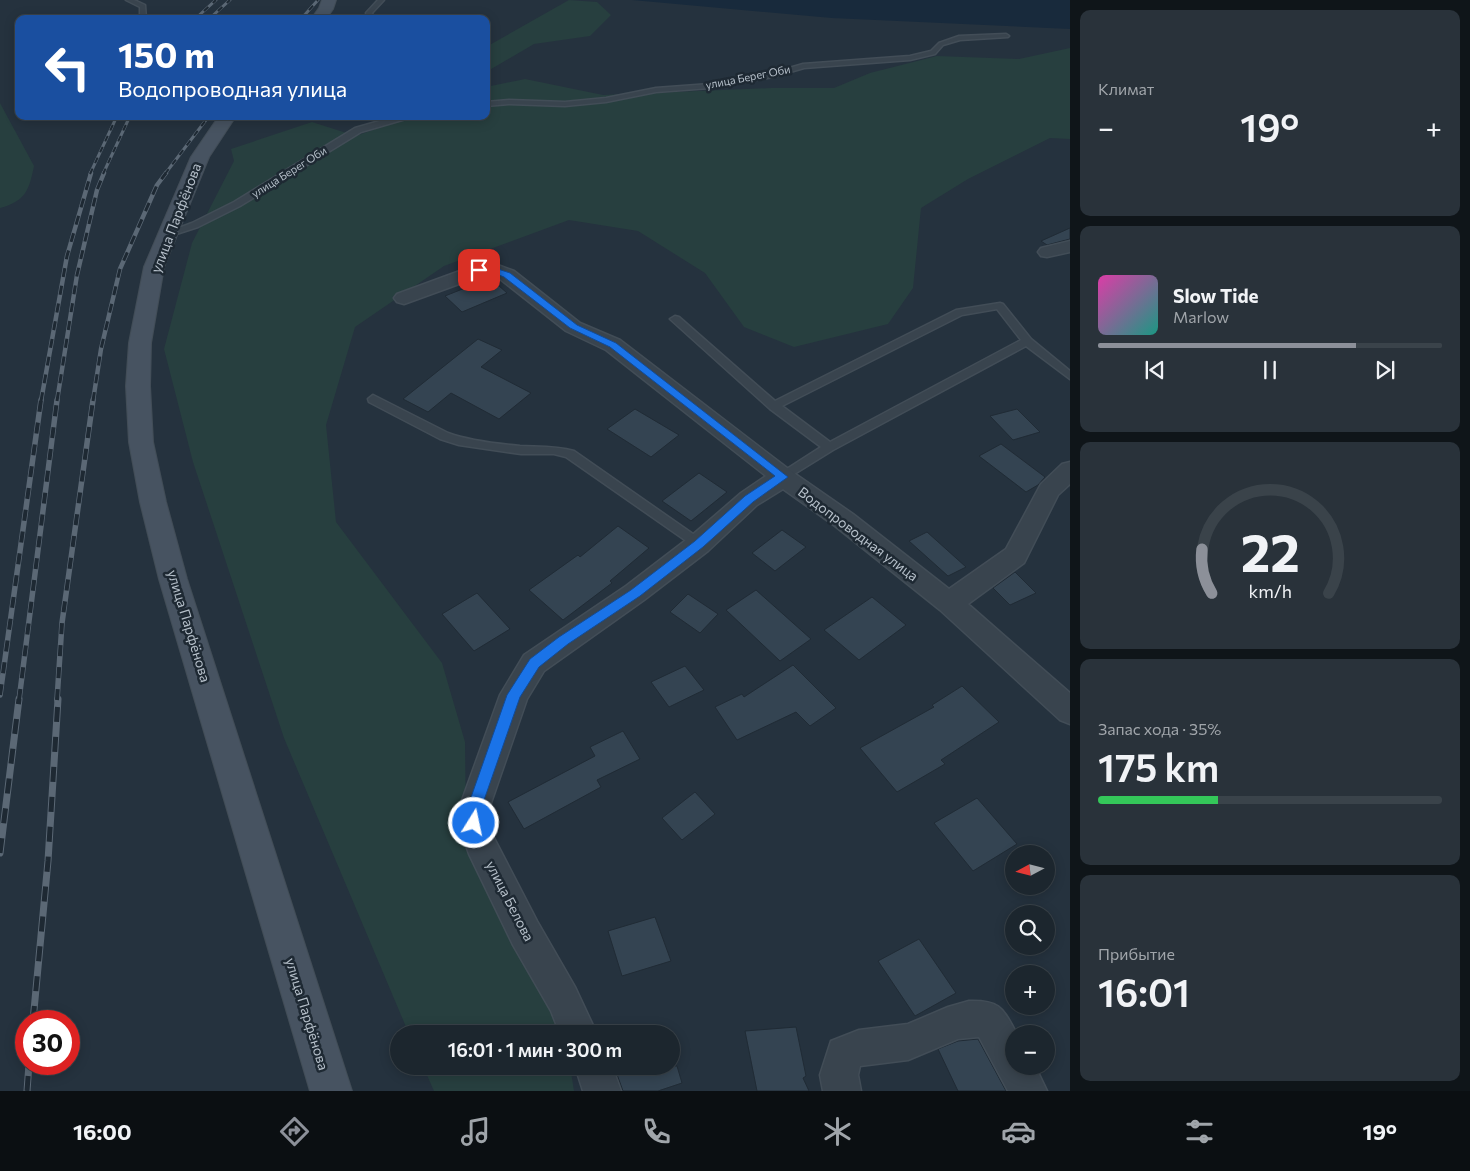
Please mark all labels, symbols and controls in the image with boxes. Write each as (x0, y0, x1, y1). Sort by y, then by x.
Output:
text: 150 m (118, 32, 215, 75)
icon: left (35, 35, 100, 100)
street label: улица Берег Оби (704, 62, 791, 91)
text: Водопроводная улица (118, 75, 347, 102)
text: Климат (1098, 79, 1154, 98)
text: 19° (1240, 103, 1299, 150)
text: − (1098, 110, 1114, 144)
text: + (1426, 110, 1442, 144)
street label: улица Берег Оби (249, 143, 329, 200)
street label: улица Парфёнова (147, 160, 204, 275)
pin (458, 249, 500, 291)
icon: arrive (465, 256, 493, 284)
text: Slow Tide (1173, 284, 1259, 307)
text: Marlow (1173, 307, 1229, 326)
icon: previous (1141, 356, 1169, 384)
icon: pause (1256, 356, 1284, 384)
icon: next (1371, 356, 1399, 384)
street label: Водопроводная улица (795, 483, 922, 584)
text: 22 (1240, 519, 1300, 583)
street label: улица Парфёнова (164, 568, 215, 684)
text: km/h (1248, 580, 1292, 602)
text: Запас хода · 35% (1098, 719, 1221, 738)
text: 175 km (1098, 743, 1219, 790)
position arrow (447, 796, 499, 848)
north arrow (1005, 845, 1055, 895)
map controls (1005, 845, 1055, 1075)
street label: улица Белова (483, 858, 538, 944)
button: search (1005, 905, 1055, 955)
text: Прибытие (1098, 944, 1175, 963)
street label: улица Парфёнова (282, 956, 333, 1072)
button: + (1005, 965, 1055, 1015)
text: 16:01 (1098, 968, 1190, 1015)
speed limit sign: 30 (15, 1010, 80, 1075)
button: − (1005, 1025, 1055, 1075)
text: 16:01 · 1 мин · 300 m (448, 1038, 622, 1061)
icon: directions (277, 1114, 312, 1149)
icon: music (458, 1114, 493, 1149)
icon: phone (639, 1114, 674, 1149)
icon: climate (820, 1114, 855, 1149)
icon: car (1001, 1114, 1036, 1149)
icon: filters (1182, 1114, 1217, 1149)
text: 16:00 (73, 1118, 132, 1145)
text: 19° (1363, 1118, 1397, 1145)

